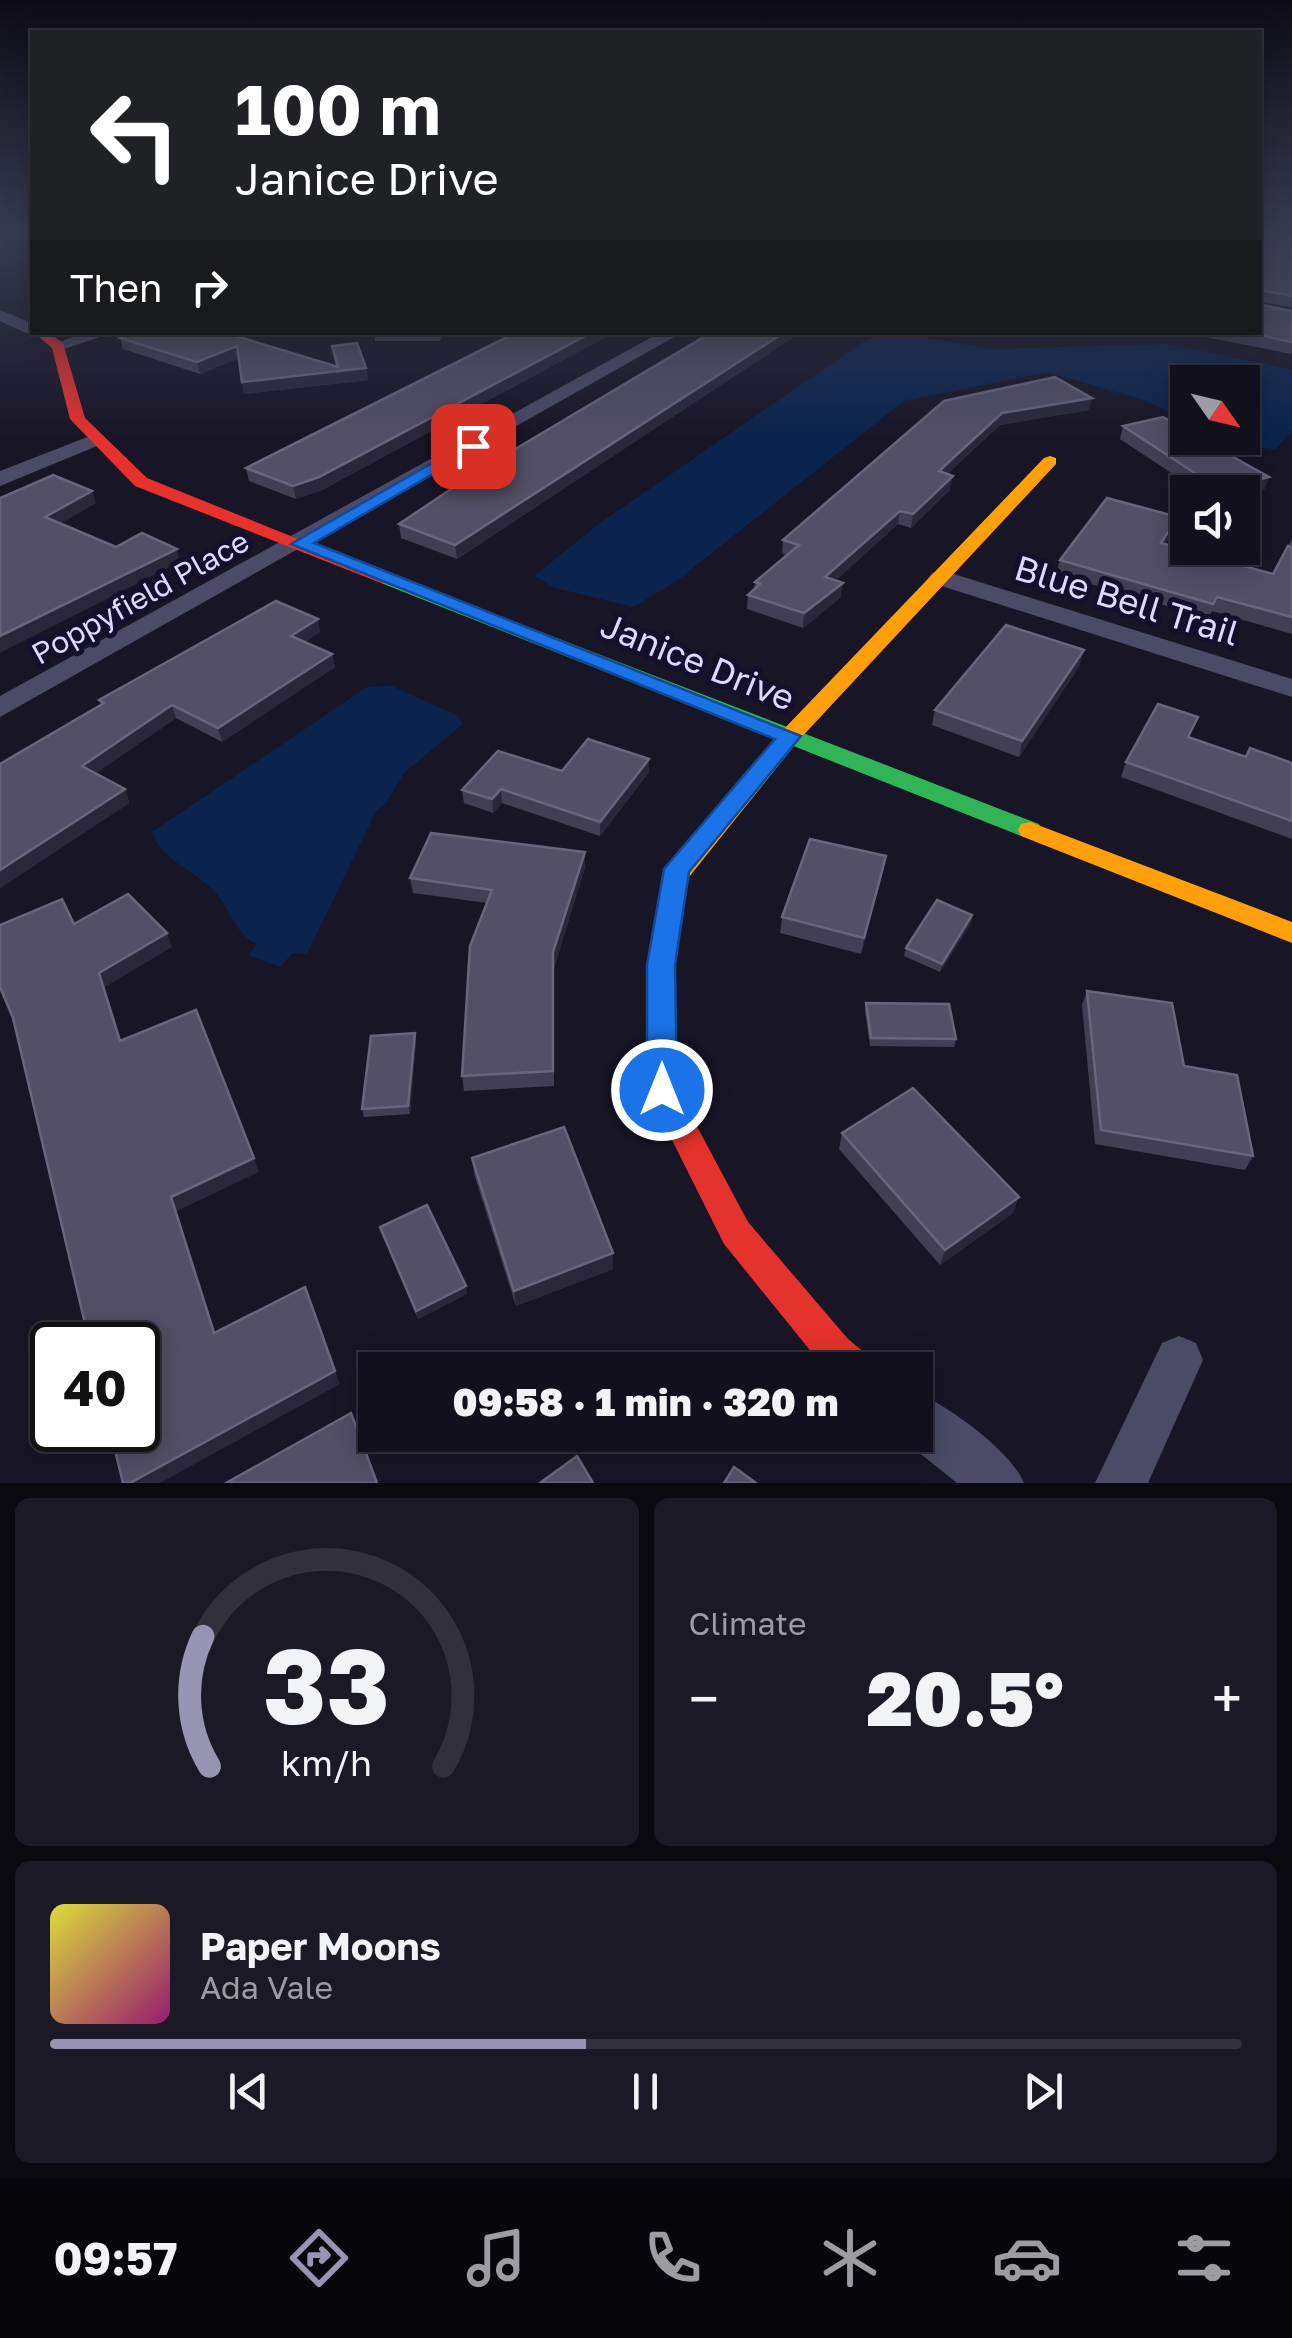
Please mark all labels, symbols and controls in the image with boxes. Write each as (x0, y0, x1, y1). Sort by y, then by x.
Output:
text: 100 m (235, 66, 441, 150)
icon: left (70, 70, 200, 200)
text: Janice Drive (235, 151, 499, 205)
icon: right (182, 260, 237, 315)
text: Then (70, 265, 162, 310)
north arrow (1170, 365, 1260, 455)
map controls (1170, 365, 1260, 565)
pin (431, 404, 516, 489)
icon: arrive (446, 419, 501, 474)
button: sound (1170, 475, 1260, 565)
street label: Poppyfield Place (25, 522, 255, 672)
street label: Blue Bell Trail (1010, 546, 1244, 654)
street label: Janice Drive (595, 603, 801, 719)
position arrow (610, 1038, 714, 1142)
speed limit sign: 40 (30, 1322, 160, 1452)
text: 09:58 · 1 min · 320 m (453, 1379, 838, 1424)
text: Climate (689, 1604, 807, 1642)
text: 33 (263, 1622, 390, 1747)
text: 20.5° (867, 1652, 1064, 1743)
text: − (689, 1665, 719, 1731)
text: + (1212, 1665, 1242, 1731)
text: km/h (281, 1741, 372, 1784)
text: Paper Moons (200, 1923, 441, 1968)
text: Ada Vale (200, 1968, 333, 2006)
icon: previous (221, 2064, 276, 2119)
icon: pause (618, 2064, 673, 2119)
icon: next (1016, 2064, 1071, 2119)
icon: directions (284, 2223, 354, 2293)
icon: music (461, 2223, 531, 2293)
icon: phone (638, 2223, 708, 2293)
icon: climate (815, 2223, 885, 2293)
icon: car (992, 2223, 1062, 2293)
icon: filters (1169, 2223, 1239, 2293)
text: 09:57 (53, 2231, 178, 2285)

